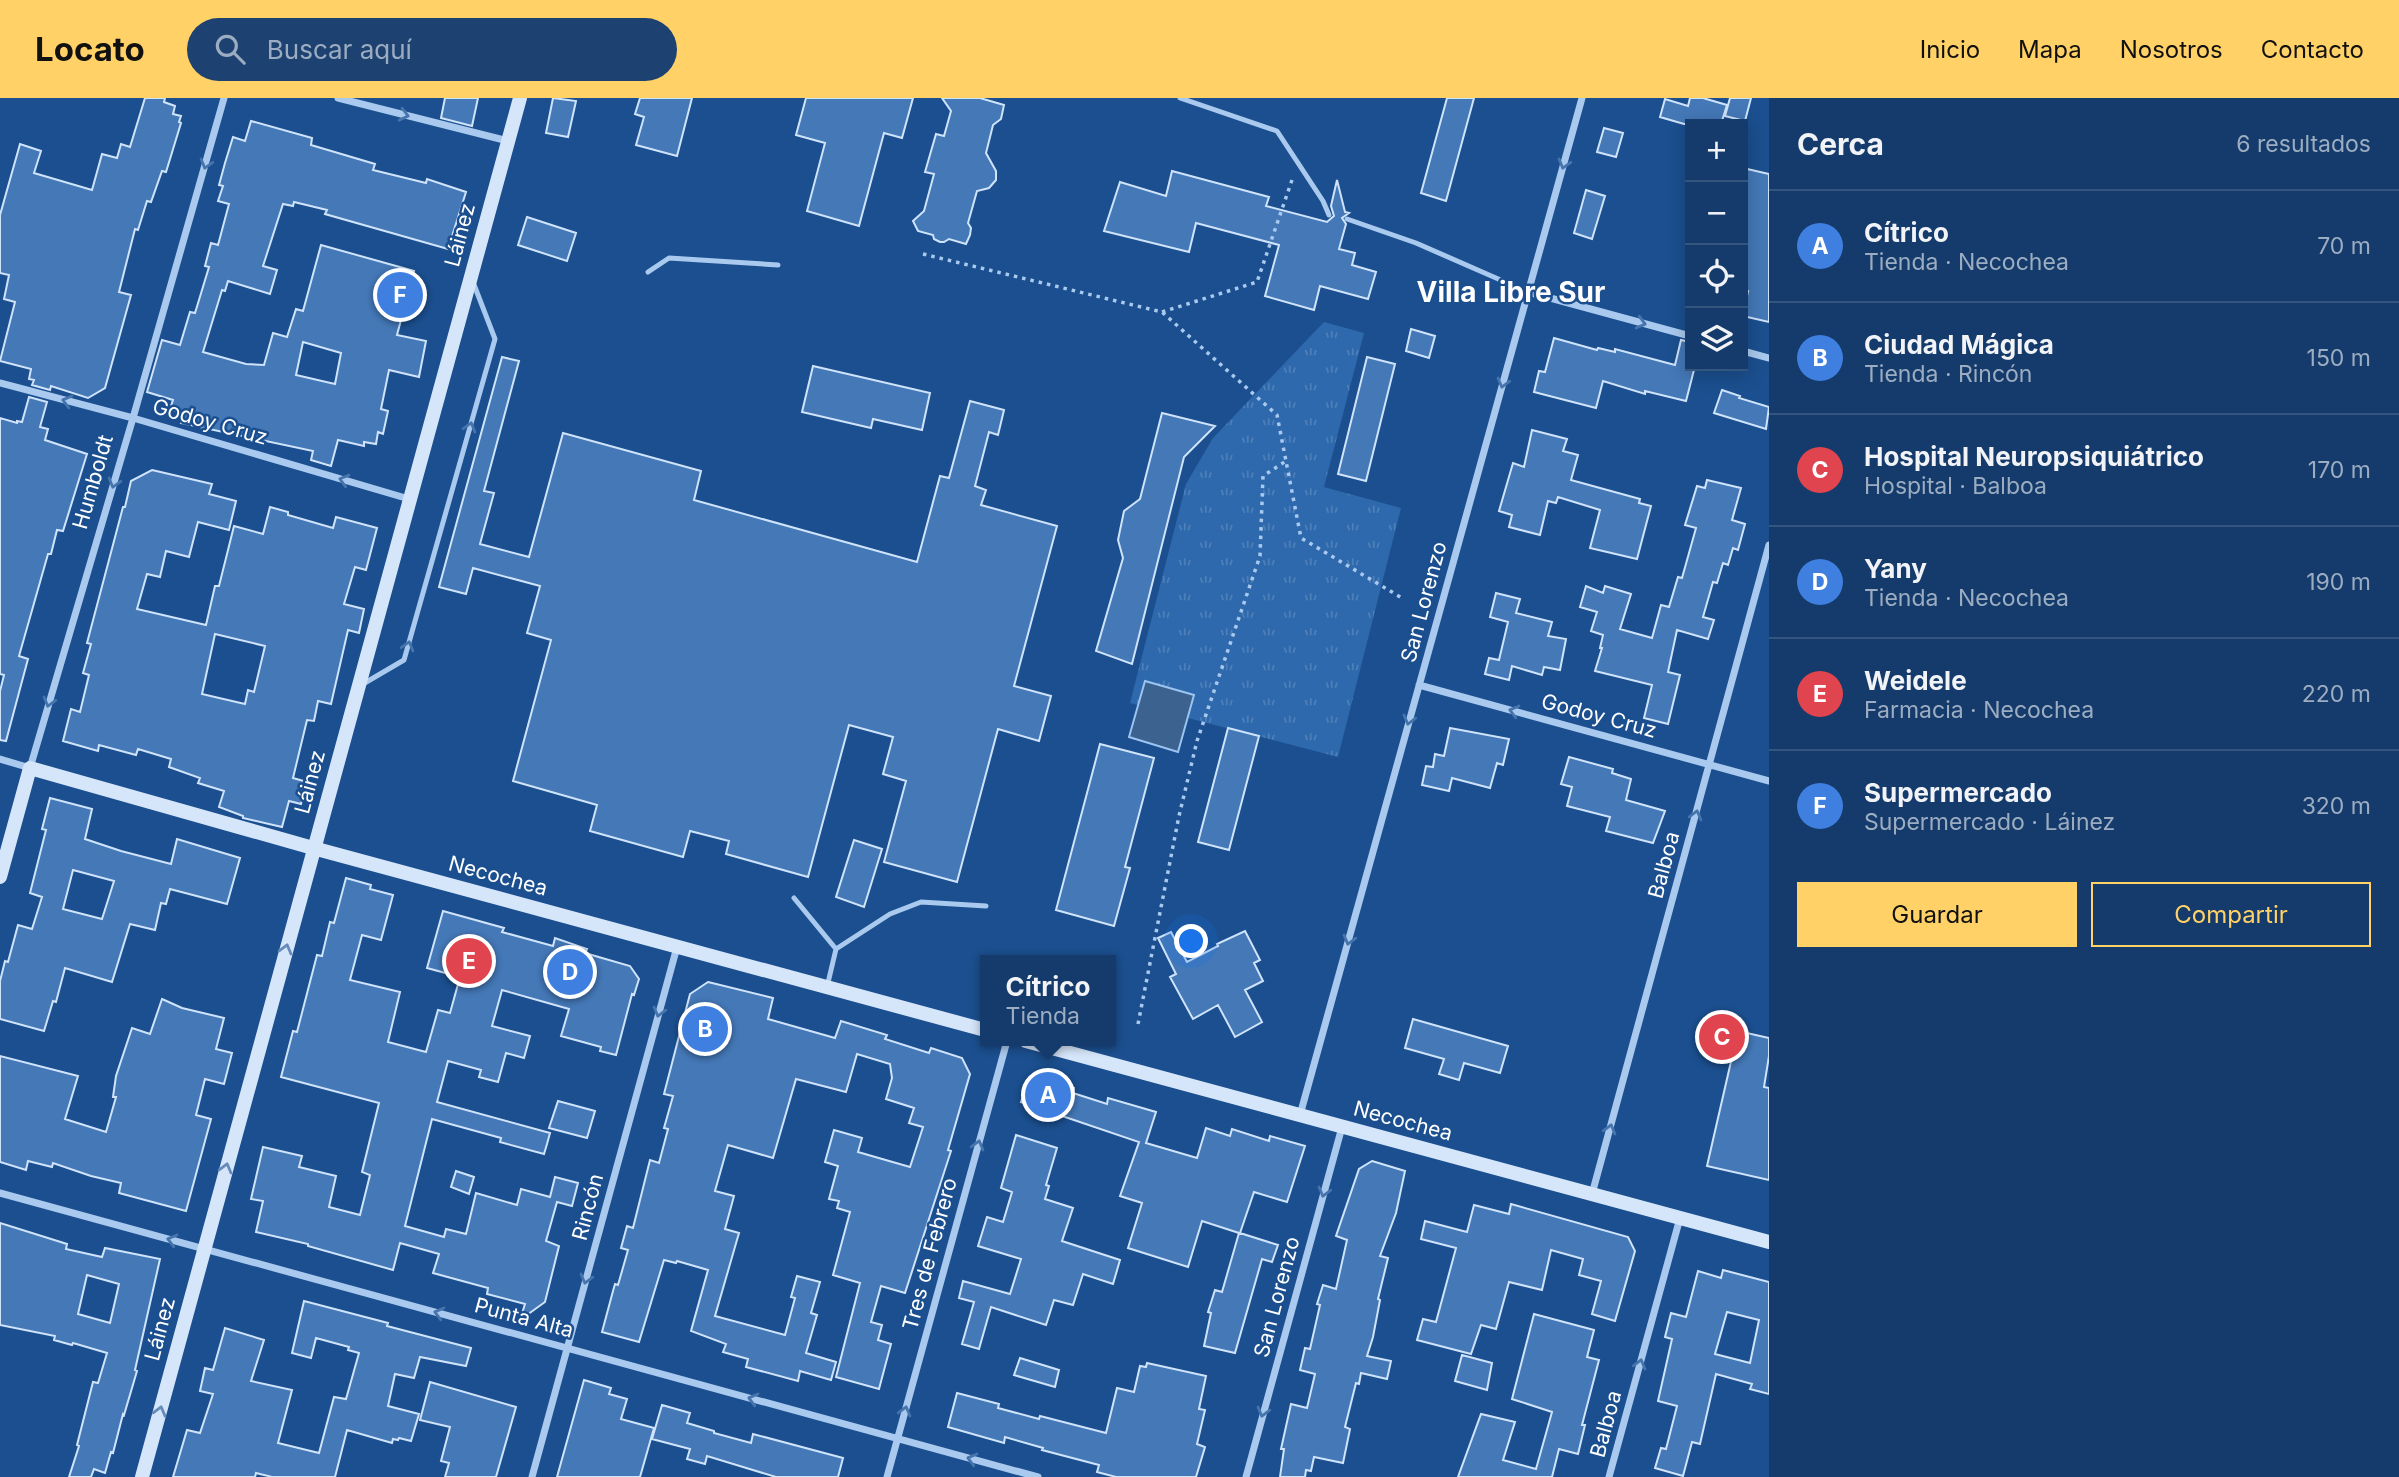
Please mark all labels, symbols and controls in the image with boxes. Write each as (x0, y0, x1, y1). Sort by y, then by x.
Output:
search box (187, 18, 677, 81)
text: Locato (35, 29, 145, 69)
icon: search (211, 30, 249, 68)
text: Buscar aquí (267, 34, 412, 65)
text: Inicio (1920, 35, 1980, 64)
text: Mapa (2018, 35, 2082, 64)
text: Nosotros (2120, 35, 2223, 64)
text: Contacto (2261, 35, 2364, 64)
one-way arrow (398, 107, 410, 121)
map controls (1685, 119, 1748, 371)
button: + (1685, 119, 1748, 182)
text: Cerca (1797, 126, 1884, 162)
text: 6 resultados (2236, 130, 2371, 158)
one-way arrow (199, 157, 214, 169)
one-way arrow (1558, 158, 1572, 170)
button: − (1685, 182, 1748, 245)
street label: Láinez (439, 200, 480, 269)
text: Cítrico (1864, 217, 1949, 248)
text: A (1811, 232, 1829, 260)
text: 70 m (2317, 232, 2371, 260)
button: locate (1685, 245, 1748, 308)
text: Tienda · Necochea (1864, 248, 2069, 276)
pin: F (377, 269, 423, 321)
district label: Villa Libre Sur (1417, 275, 1605, 309)
button: layers (1685, 308, 1748, 371)
one-way arrow (1635, 315, 1647, 329)
text: Ciudad Mágica (1864, 329, 2054, 360)
text: B (1812, 344, 1828, 372)
text: 150 m (2307, 344, 2371, 372)
text: Tienda · Rincón (1864, 360, 2032, 388)
one-way arrow (1497, 377, 1511, 389)
street label: Godoy Cruz (150, 393, 270, 450)
one-way arrow (61, 395, 73, 409)
one-way arrow (462, 421, 477, 433)
street label: Humboldt (67, 432, 118, 532)
text: Hospital Neuropsiquiátrico (1864, 441, 2204, 472)
text: C (1811, 456, 1829, 484)
text: 170 m (2308, 456, 2371, 484)
text: Hospital · Balboa (1864, 472, 2047, 500)
one-way arrow (338, 474, 350, 488)
one-way arrow (107, 477, 122, 489)
street label: San Lorenzo (1395, 539, 1452, 665)
text: Yany (1864, 553, 1927, 584)
text: D (1812, 568, 1828, 596)
text: 190 m (2306, 568, 2371, 596)
text: Tienda · Necochea (1864, 584, 2069, 612)
one-way arrow (400, 640, 415, 652)
text: Weidele (1864, 665, 1967, 696)
text: E (1813, 680, 1827, 708)
text: 220 m (2302, 680, 2371, 708)
street label: Godoy Cruz (1539, 688, 1659, 743)
one-way arrow (43, 695, 58, 707)
text: Farmacia · Necochea (1864, 696, 2094, 724)
one-way arrow (1508, 705, 1520, 719)
one-way arrow (1403, 714, 1418, 726)
street label: Láinez (289, 747, 330, 816)
text: Supermercado (1864, 777, 2052, 808)
text: F (1813, 792, 1827, 820)
text: 320 m (2302, 792, 2371, 820)
text: Supermercado · Láinez (1864, 808, 2115, 836)
one-way arrow (1687, 809, 1702, 821)
street label: Balboa (1643, 829, 1684, 901)
street label: Necochea (446, 850, 550, 901)
button: Guardar (1797, 882, 2077, 947)
button: Compartir (2091, 882, 2371, 947)
your location (1174, 924, 1208, 958)
one-way arrow (1343, 933, 1357, 945)
pin: E (446, 935, 492, 987)
one-way arrow (278, 943, 292, 955)
pin: D (547, 946, 593, 998)
popup (980, 955, 1116, 1046)
text: Cítrico (1006, 971, 1090, 1002)
text: Tienda (1006, 1002, 1080, 1030)
pin: B (682, 1003, 728, 1055)
one-way arrow (653, 1006, 668, 1018)
pin: C (1699, 1011, 1745, 1063)
pin: A (1025, 1069, 1071, 1121)
street label: Necochea (1351, 1095, 1455, 1146)
one-way arrow (1602, 1123, 1616, 1135)
one-way arrow (970, 1139, 984, 1151)
one-way arrow (218, 1162, 232, 1174)
street label: Rincón (567, 1171, 608, 1243)
street label: Tres de Febrero (897, 1175, 962, 1333)
one-way arrow (1317, 1186, 1332, 1198)
one-way arrow (166, 1234, 178, 1248)
street label: San Lorenzo (1248, 1234, 1305, 1360)
one-way arrow (580, 1273, 594, 1285)
street label: Punta Alta (472, 1292, 576, 1343)
street label: Láinez (139, 1294, 180, 1363)
one-way arrow (433, 1306, 445, 1321)
one-way arrow (1632, 1358, 1646, 1370)
street label: Balboa (1585, 1388, 1626, 1460)
one-way arrow (747, 1393, 759, 1407)
one-way arrow (152, 1405, 166, 1417)
one-way arrow (897, 1405, 911, 1417)
one-way arrow (1257, 1406, 1272, 1418)
one-way arrow (966, 1453, 978, 1467)

